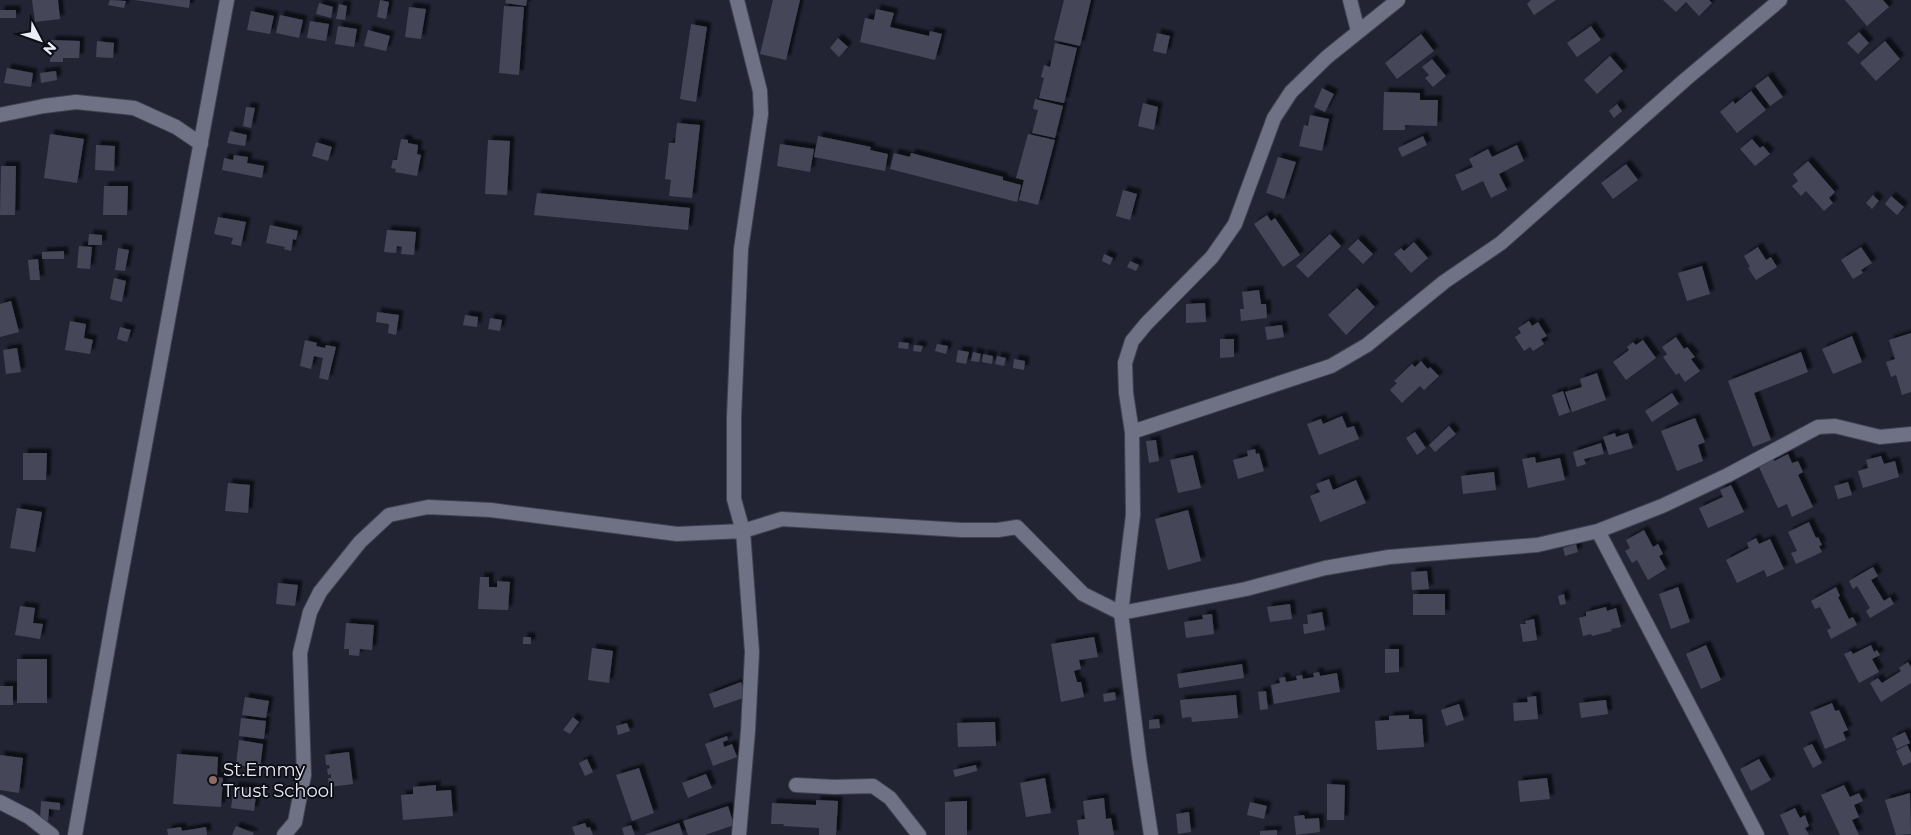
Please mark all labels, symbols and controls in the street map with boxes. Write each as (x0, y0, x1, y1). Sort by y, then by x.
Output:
north arrow (15, 15, 65, 65)
text: N (39, 38, 60, 59)
place label: St.Emmy Trust School (223, 759, 334, 802)
marker: St.Emmy Trust School (207, 774, 219, 786)

